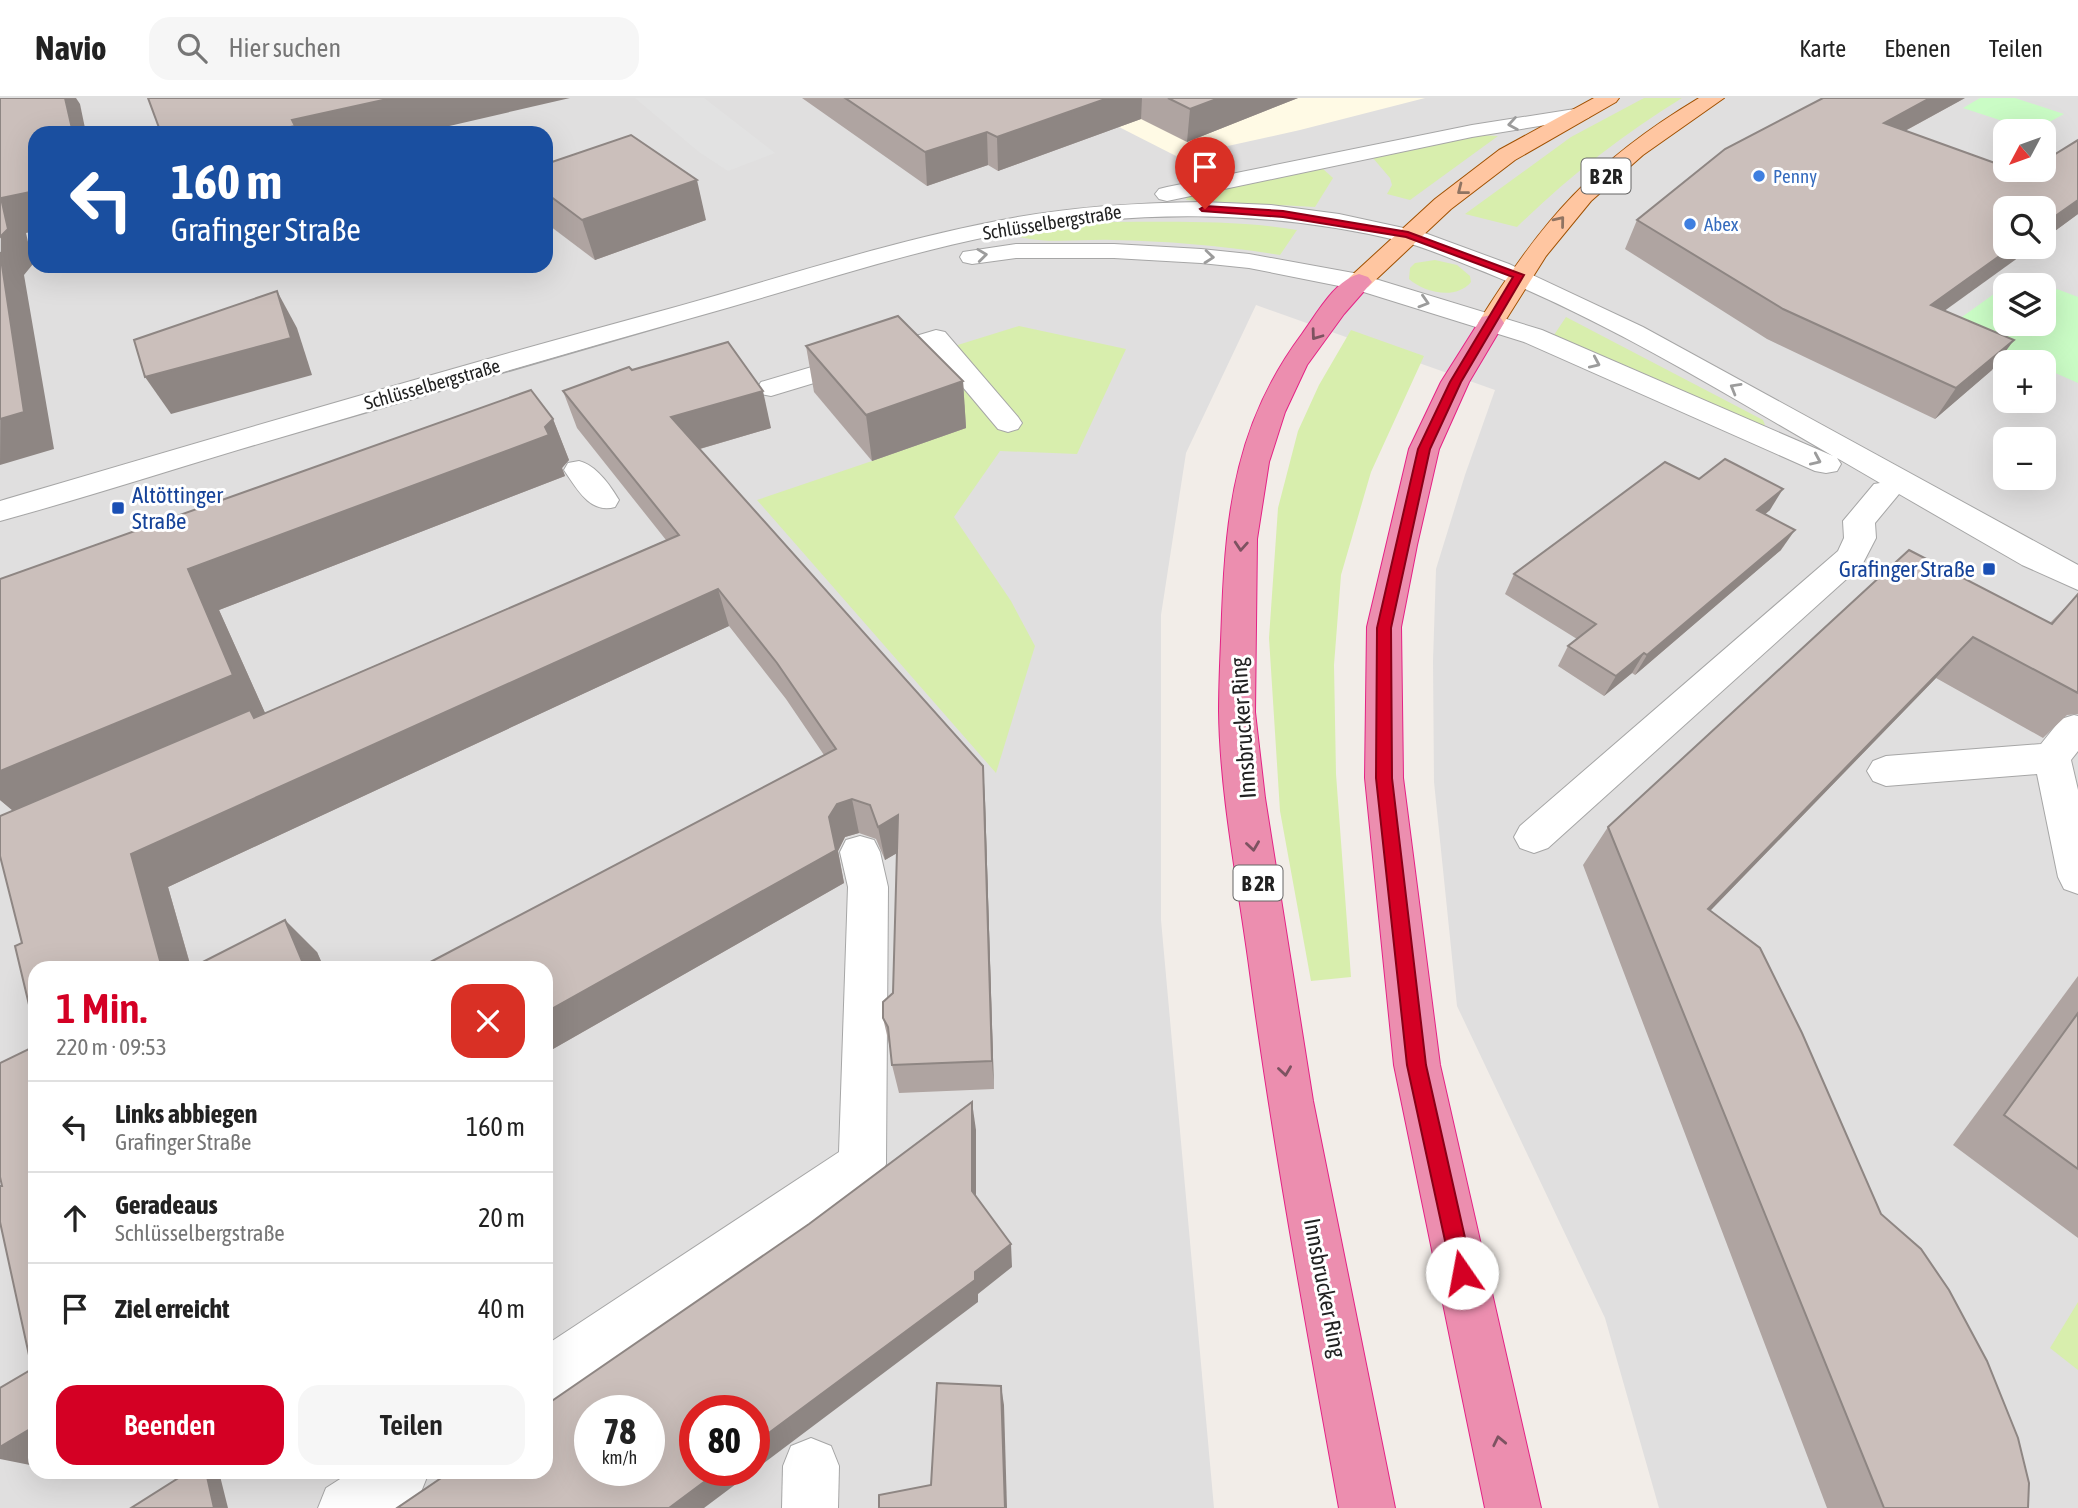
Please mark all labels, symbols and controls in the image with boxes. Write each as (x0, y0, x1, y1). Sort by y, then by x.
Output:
search box (149, 17, 639, 80)
text: Navio (35, 29, 107, 67)
icon: search (173, 29, 211, 67)
text: Hier suchen (229, 33, 341, 63)
text: Karte (1799, 35, 1846, 62)
text: Ebenen (1884, 35, 1951, 62)
text: Teilen (1989, 35, 2043, 62)
one-way arrow (1507, 116, 1519, 131)
north arrow (1993, 119, 2056, 182)
map controls (1993, 119, 2056, 490)
pin (1175, 137, 1235, 209)
icon: arrive (1186, 148, 1224, 186)
text: 160 m (171, 153, 282, 209)
icon: left (56, 154, 147, 245)
road number: B 2R (1582, 158, 1630, 194)
place label: Penny (1773, 165, 1817, 187)
marker: Penny (1751, 168, 1767, 184)
one-way arrow (1457, 182, 1469, 194)
button: search (1993, 196, 2056, 259)
street label: Schlüsselbergstraße (981, 200, 1123, 244)
text: Grafinger Straße (171, 211, 361, 248)
place label: Abex (1704, 213, 1739, 235)
one-way arrow (1552, 216, 1565, 228)
marker: Abex (1682, 216, 1698, 232)
one-way arrow (976, 248, 988, 263)
one-way arrow (1204, 249, 1215, 264)
button: layers (1993, 273, 2056, 336)
one-way arrow (1418, 294, 1430, 309)
one-way arrow (1311, 327, 1324, 340)
button: + (1993, 350, 2056, 413)
street label: Schlüsselbergstraße (362, 354, 502, 414)
one-way arrow (1588, 355, 1600, 369)
one-way arrow (1730, 383, 1742, 396)
button: − (1993, 427, 2056, 490)
one-way arrow (1809, 452, 1821, 466)
place label: Altöttinger Straße (132, 482, 224, 534)
marker: Altöttinger Straße (110, 500, 126, 516)
one-way arrow (1234, 541, 1249, 552)
place label: Grafinger Straße (1839, 556, 1975, 582)
marker: Grafinger Straße (1981, 561, 1997, 577)
street label: Innsbrucker Ring (1225, 656, 1261, 799)
one-way arrow (1245, 840, 1260, 852)
road number: B 2R (1234, 866, 1282, 900)
text: 1 Min. (56, 984, 147, 1032)
button: close (451, 984, 525, 1058)
text: 220 m · 09:53 (56, 1034, 167, 1060)
one-way arrow (1278, 1065, 1293, 1077)
text: Links abbiegen (115, 1099, 257, 1129)
icon: left (56, 1108, 94, 1146)
text: 160 m (466, 1112, 525, 1142)
text: Grafinger Straße (115, 1129, 251, 1155)
text: Geradeaus (115, 1190, 218, 1220)
icon: ahead (56, 1199, 94, 1237)
text: 20 m (478, 1203, 525, 1233)
street label: Innsbrucker Ring (1299, 1216, 1351, 1360)
text: Schlüsselbergstraße (115, 1220, 285, 1246)
position arrow (1425, 1236, 1499, 1310)
icon: arrive (56, 1290, 94, 1328)
text: Ziel erreicht (115, 1294, 230, 1324)
text: 40 m (478, 1294, 525, 1324)
button: Beenden (56, 1385, 284, 1465)
button: Teilen (298, 1385, 525, 1465)
speed limit sign: 80 (679, 1395, 770, 1486)
text: 78 (603, 1411, 636, 1451)
one-way arrow (1493, 1435, 1507, 1447)
text: km/h (602, 1447, 637, 1468)

